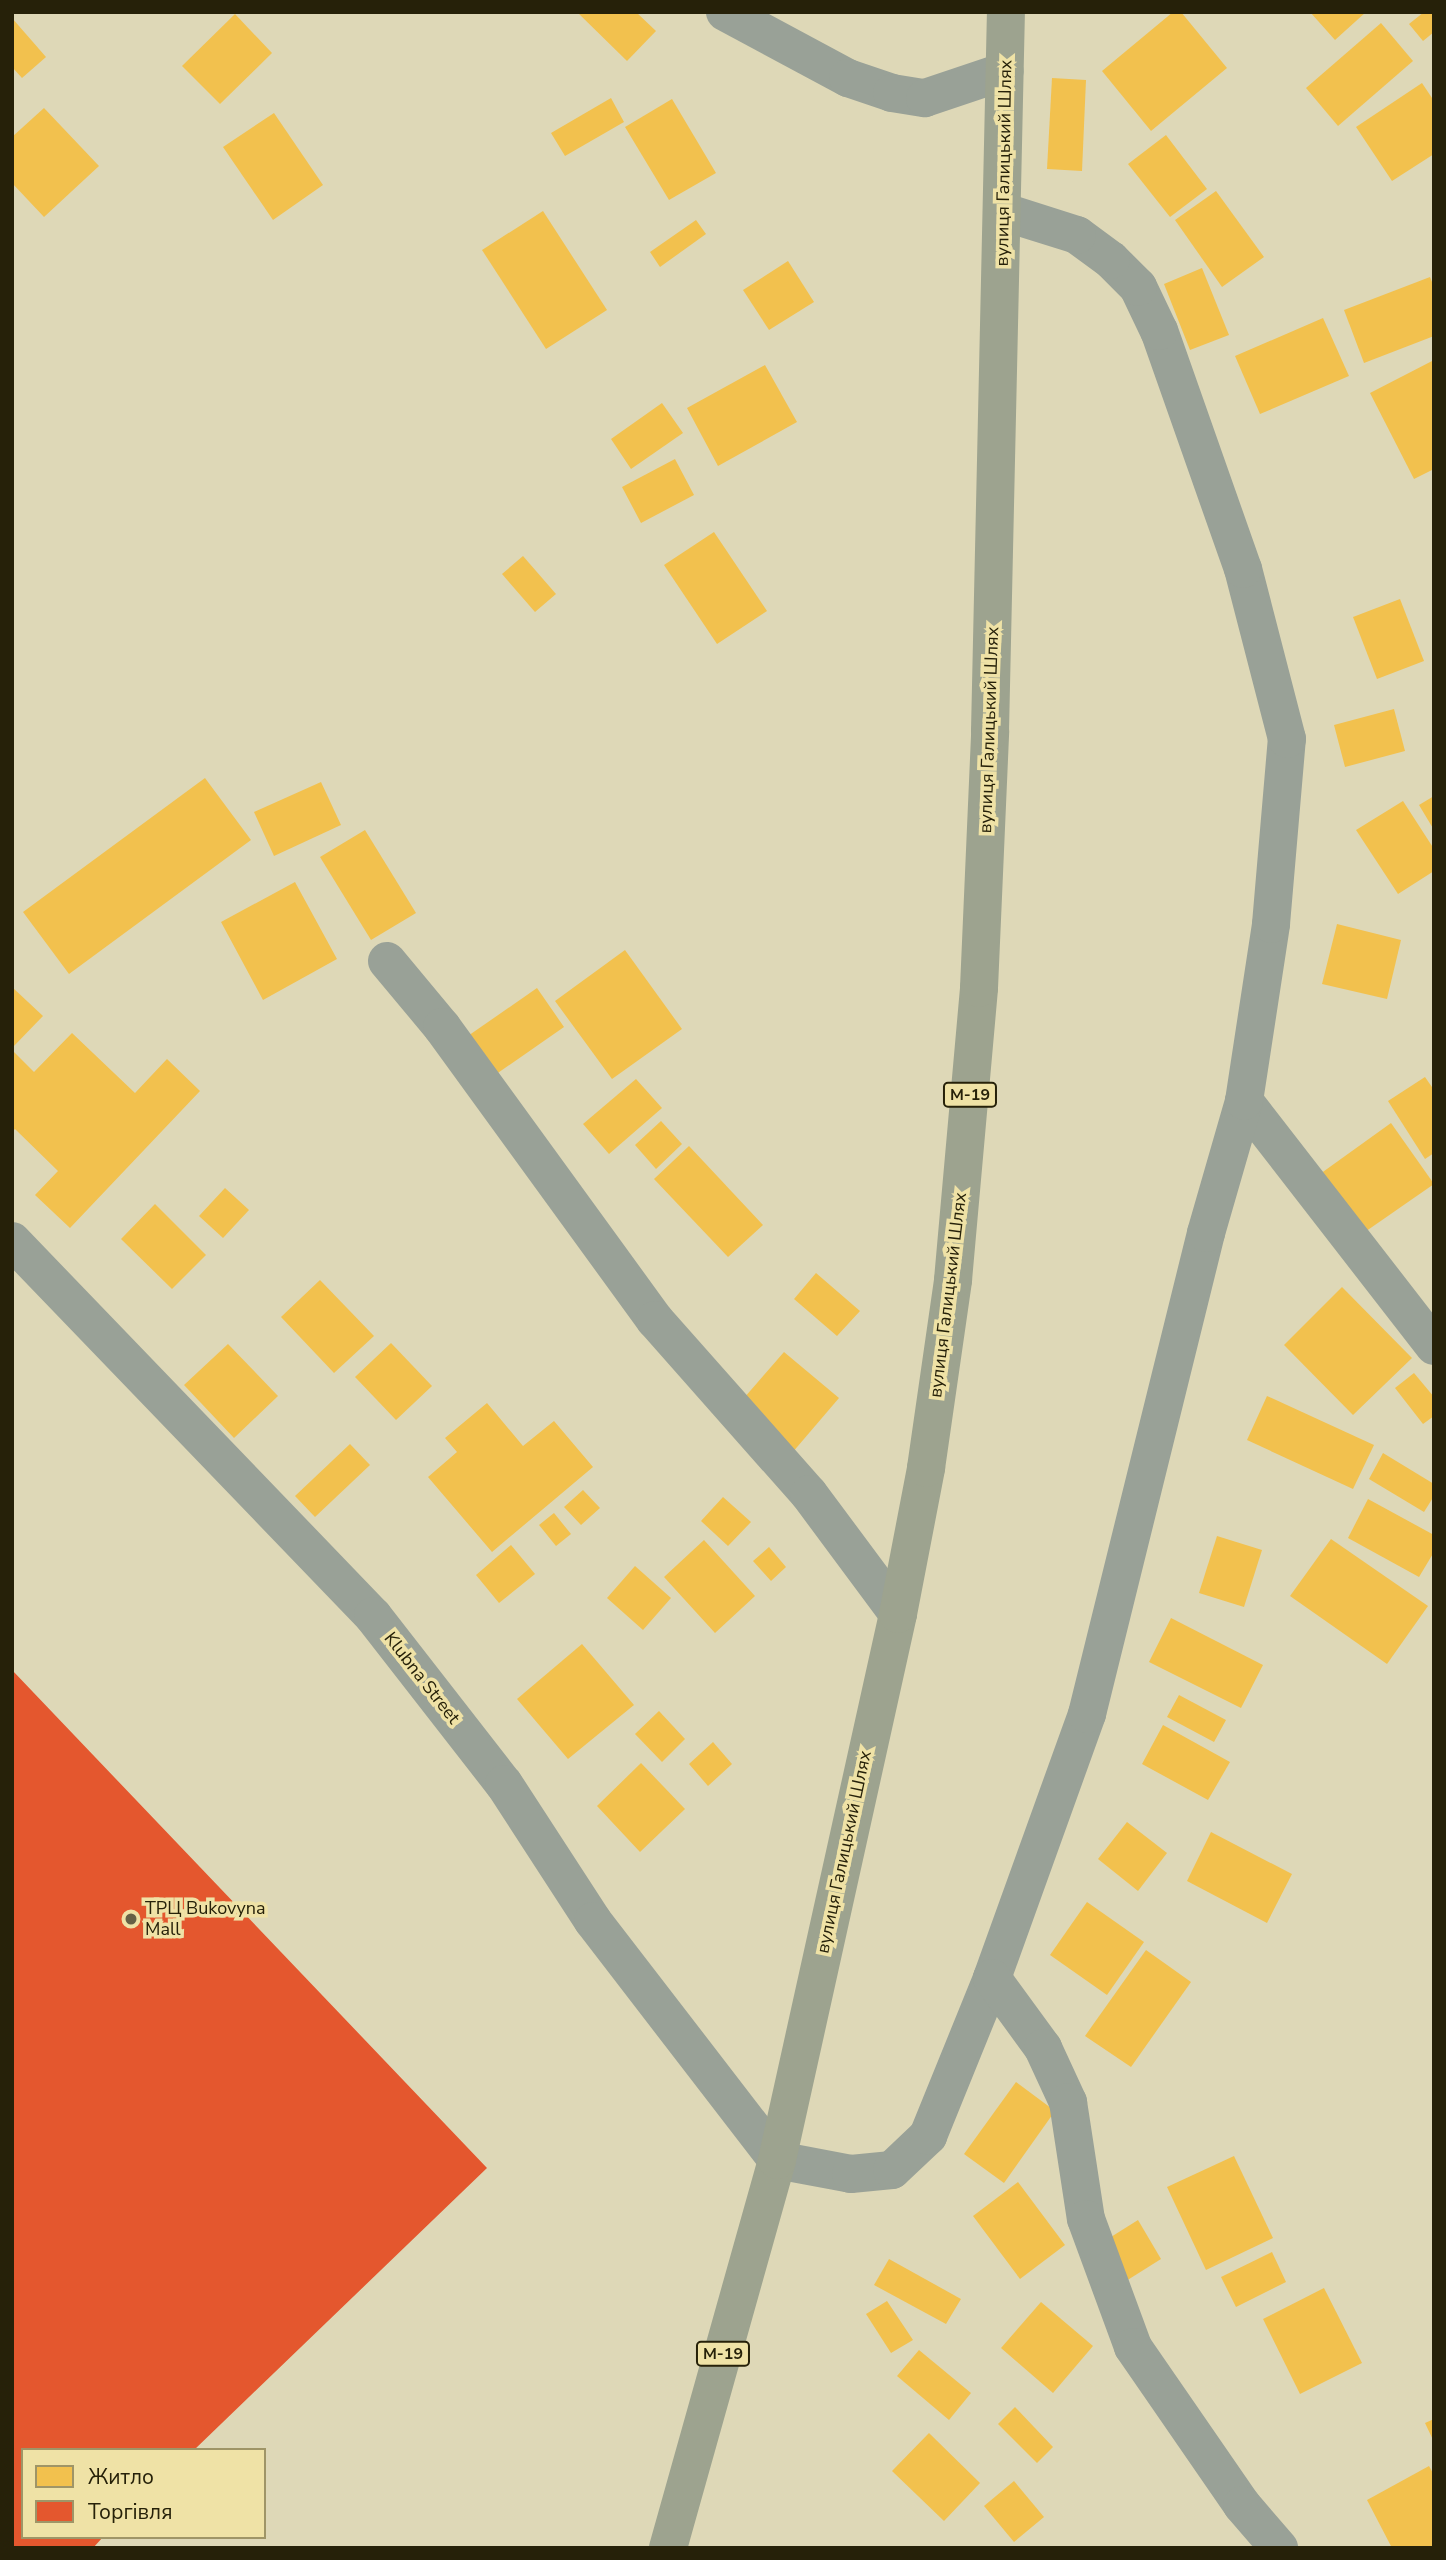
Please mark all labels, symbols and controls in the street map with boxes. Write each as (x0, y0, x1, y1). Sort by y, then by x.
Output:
street label: вулиця Галицький Шлях (991, 59, 1017, 267)
street label: вулиця Галицький Шлях (975, 626, 1003, 834)
road number: М-19 (942, 1082, 998, 1107)
street label: вулиця Галицький Шлях (925, 1191, 971, 1399)
street label: Klubna Street (379, 1628, 465, 1728)
street label: вулиця Галицький Шлях (812, 1749, 876, 1955)
place label: ТРЦ Bukovyna Mall (145, 1898, 266, 1940)
marker: ТРЦ Bukovyna Mall (123, 1911, 139, 1927)
road number: М-19 (695, 2342, 751, 2366)
legend (21, 2448, 266, 2539)
text: Житло (88, 2463, 154, 2491)
text: Торгівля (88, 2498, 172, 2526)

